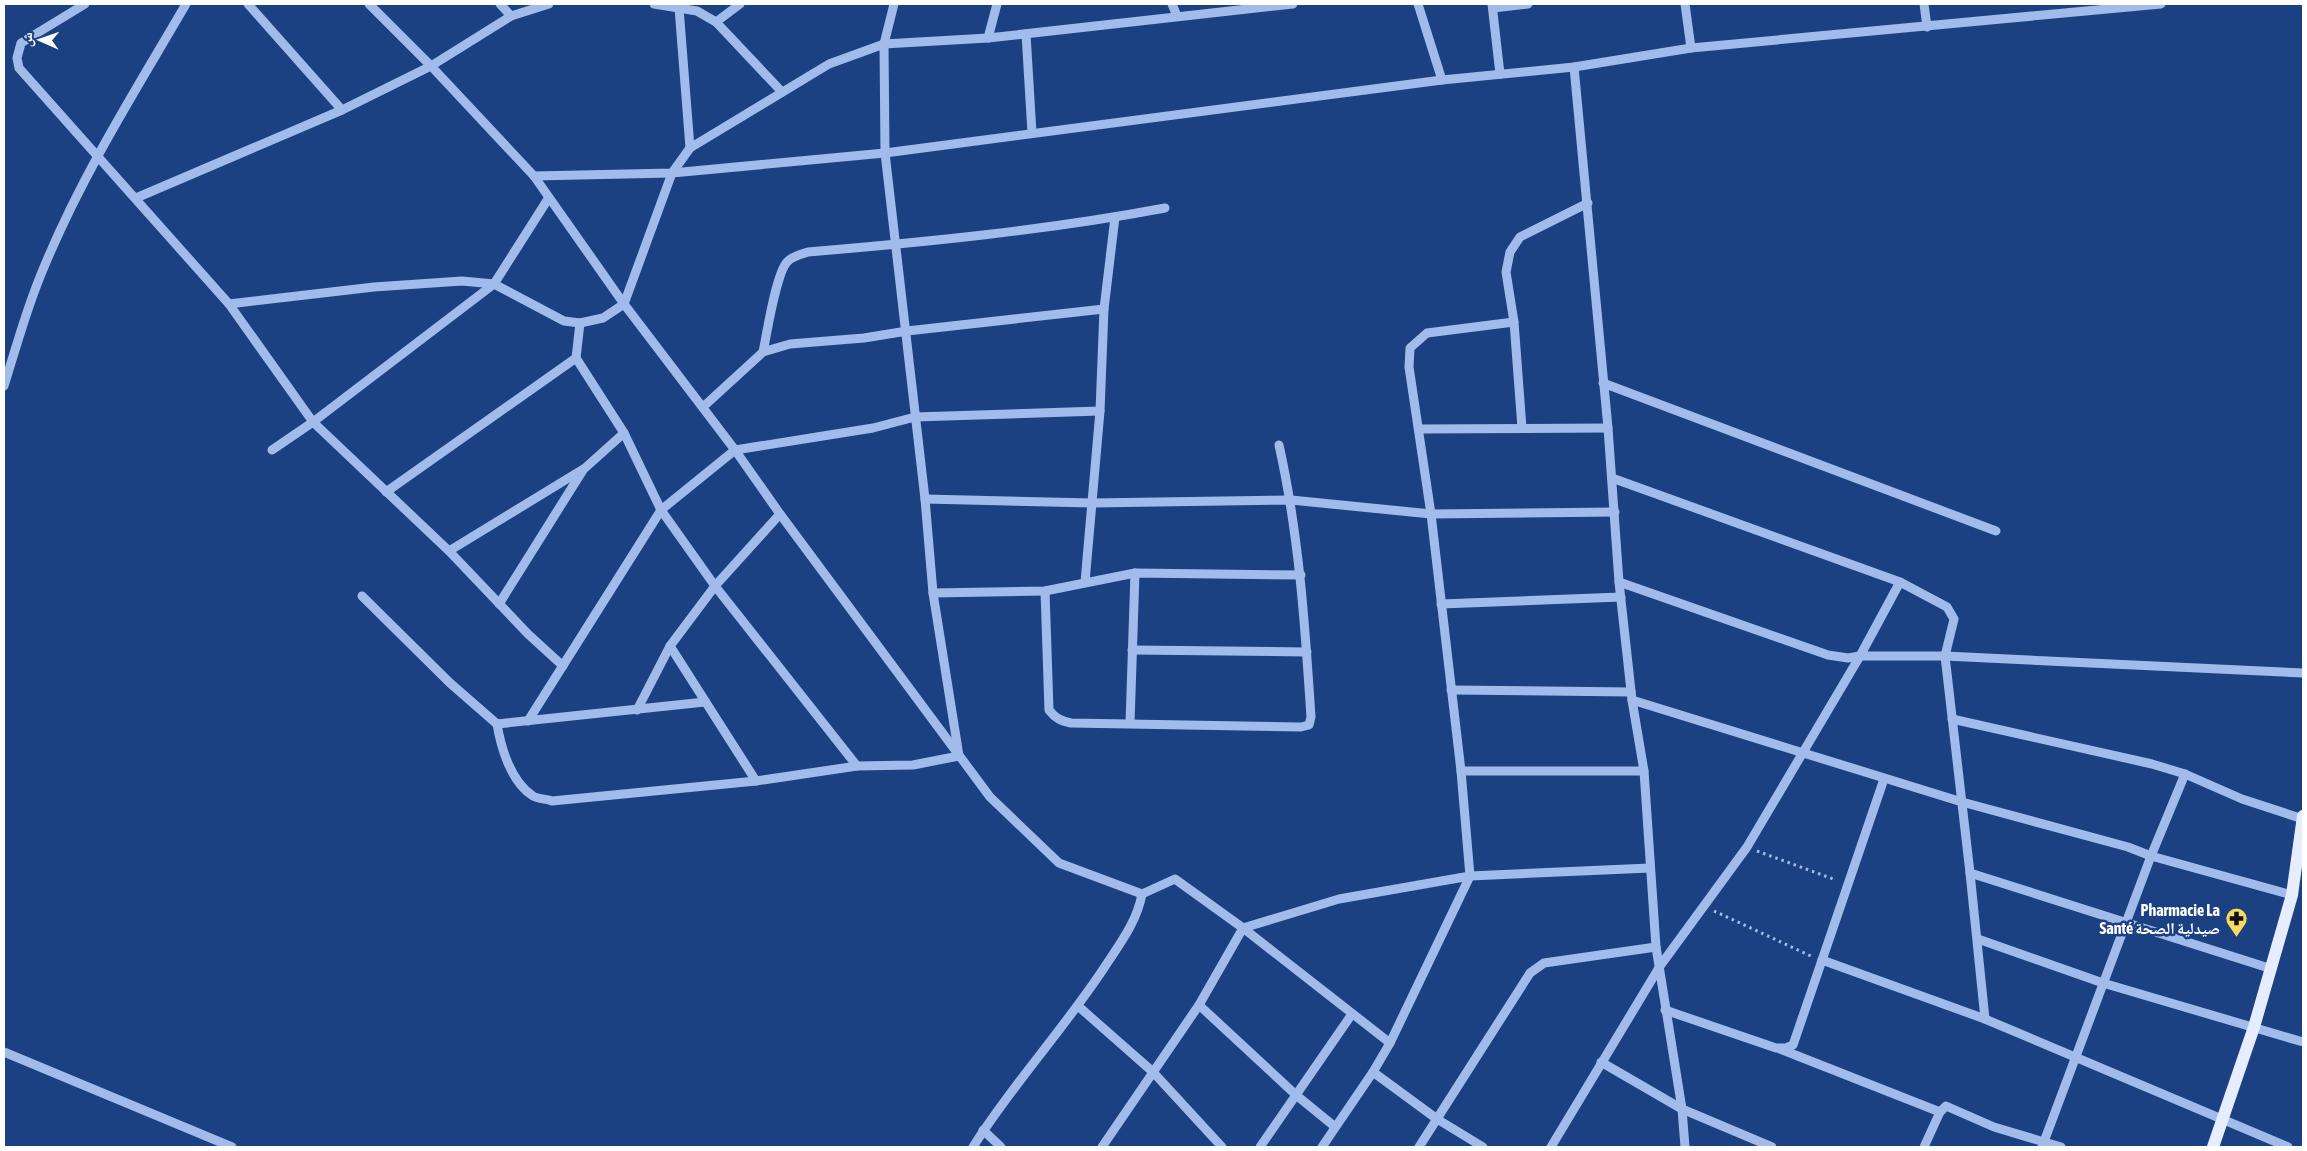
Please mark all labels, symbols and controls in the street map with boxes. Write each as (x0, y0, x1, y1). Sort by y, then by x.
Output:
north arrow (15, 15, 65, 65)
text: ش (19, 32, 36, 47)
place label: Pharmacie La Santé صيدلية الصحة (2100, 901, 2220, 937)
pharmacy icon: Pharmacie La Santé صيدلية الصحة (2224, 907, 2248, 938)

